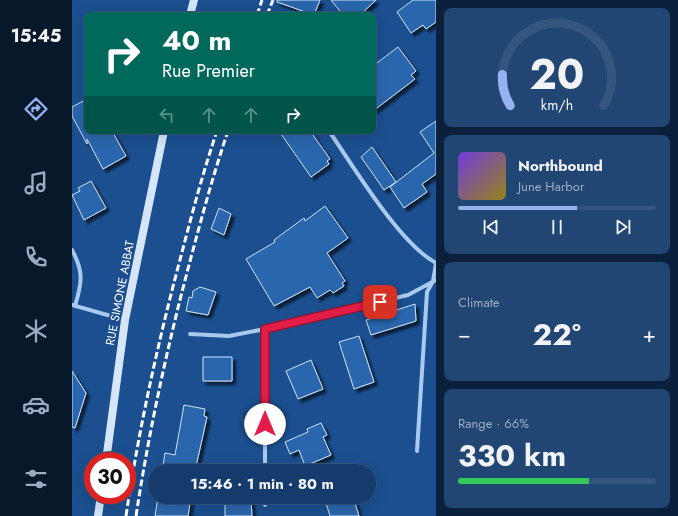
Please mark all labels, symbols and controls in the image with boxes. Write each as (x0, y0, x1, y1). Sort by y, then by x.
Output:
text: 40 m (162, 20, 231, 61)
text: 15:45 (11, 23, 61, 49)
icon: right (96, 28, 148, 80)
text: 20 (530, 43, 584, 104)
text: Rue Premier (162, 58, 255, 84)
text: km/h (541, 94, 573, 114)
icon: directions (22, 95, 50, 123)
icon: left (156, 104, 178, 126)
icon: ahead (198, 104, 220, 126)
icon: ahead (240, 104, 262, 126)
icon: right (282, 104, 304, 126)
text: Northbound (518, 155, 603, 177)
icon: music (22, 169, 50, 197)
text: June Harbor (518, 177, 584, 196)
icon: previous (480, 216, 502, 238)
icon: pause (546, 216, 568, 238)
icon: next (612, 216, 634, 238)
street label: RUE SIMONE ABBAT (101, 239, 139, 347)
icon: phone (22, 243, 50, 271)
pin (363, 285, 397, 319)
icon: arrive (369, 291, 391, 313)
text: Climate (458, 293, 499, 312)
text: 22° (533, 313, 581, 356)
icon: climate (22, 317, 50, 345)
text: − (458, 318, 471, 350)
text: + (642, 318, 656, 350)
icon: car (22, 391, 50, 419)
position arrow (244, 403, 286, 445)
text: Range · 66% (458, 414, 529, 433)
text: 330 km (458, 434, 566, 477)
speed limit sign: 30 (84, 452, 136, 504)
icon: filters (22, 465, 50, 493)
text: 15:46 · 1 min · 80 m (190, 473, 334, 495)

